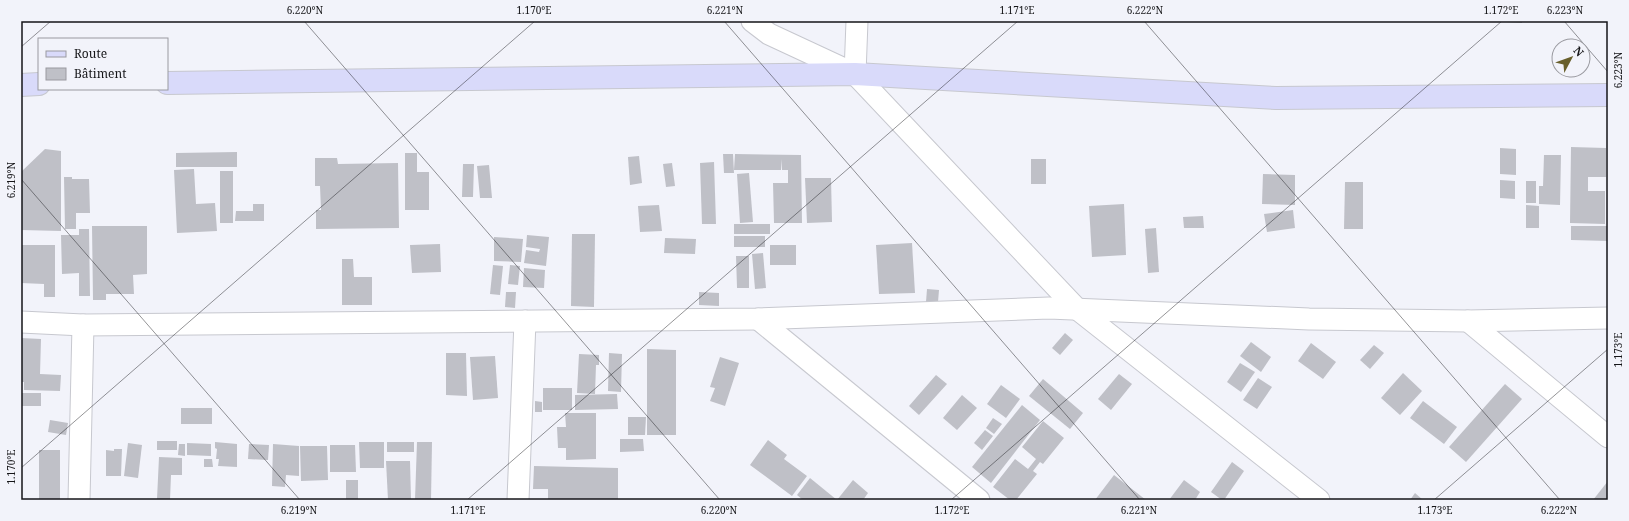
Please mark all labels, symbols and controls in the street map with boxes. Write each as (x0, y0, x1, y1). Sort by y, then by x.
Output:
text: 6.220°N (287, 3, 324, 17)
text: 1.170°E (516, 3, 552, 17)
text: 6.221°N (707, 3, 744, 17)
text: 1.171°E (999, 3, 1035, 17)
text: 6.222°N (1127, 3, 1164, 17)
text: 1.172°E (1483, 3, 1519, 17)
text: 6.223°N (1547, 3, 1584, 17)
legend (38, 38, 168, 90)
north arrow (1551, 38, 1591, 78)
text: N (1570, 43, 1588, 60)
text: Route (74, 45, 107, 62)
text: 6.223°N (1611, 51, 1625, 88)
text: Bâtiment (74, 65, 126, 82)
text: 6.219°N (4, 161, 18, 198)
text: 1.173°E (1611, 332, 1625, 368)
text: 1.170°E (4, 449, 18, 485)
text: 6.219°N (281, 503, 318, 517)
text: 1.171°E (450, 503, 486, 517)
text: 6.220°N (701, 503, 738, 517)
text: 1.172°E (934, 503, 970, 517)
text: 6.221°N (1121, 503, 1158, 517)
text: 1.173°E (1417, 503, 1453, 517)
text: 6.222°N (1541, 503, 1578, 517)

